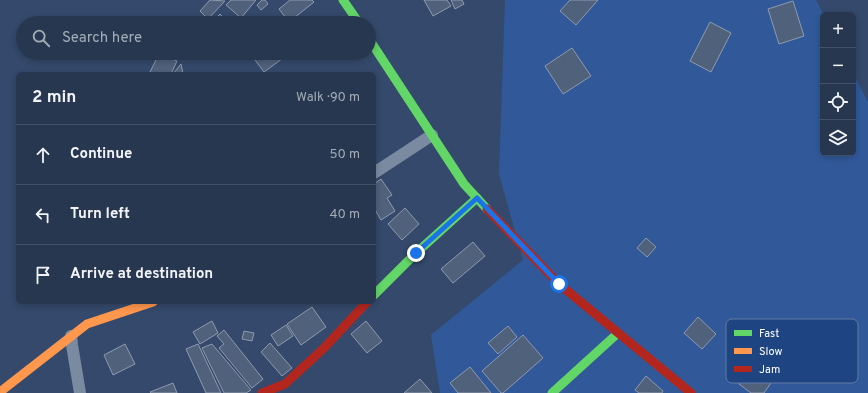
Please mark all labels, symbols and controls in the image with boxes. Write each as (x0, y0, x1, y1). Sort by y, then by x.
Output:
map controls (820, 12, 856, 156)
button: + (820, 12, 856, 48)
search box (16, 16, 376, 60)
icon: search (30, 27, 52, 49)
text: Search here (62, 29, 142, 48)
button: − (820, 48, 856, 84)
button: locate (820, 84, 856, 120)
text: 2 min (32, 87, 76, 109)
text: Walk · 90 m (296, 90, 360, 106)
button: layers (820, 120, 856, 156)
icon: ahead (32, 144, 54, 166)
text: Continue (70, 145, 132, 164)
text: 50 m (330, 147, 360, 163)
icon: left (32, 204, 54, 226)
text: Turn left (70, 205, 130, 224)
text: 40 m (330, 207, 360, 223)
route end (407, 244, 425, 262)
icon: arrive (32, 264, 54, 286)
text: Arrive at destination (70, 265, 213, 284)
route start (550, 275, 568, 293)
legend (726, 319, 858, 383)
text: Fast (759, 327, 779, 341)
text: Slow (759, 345, 782, 359)
text: Jam (759, 363, 780, 377)

